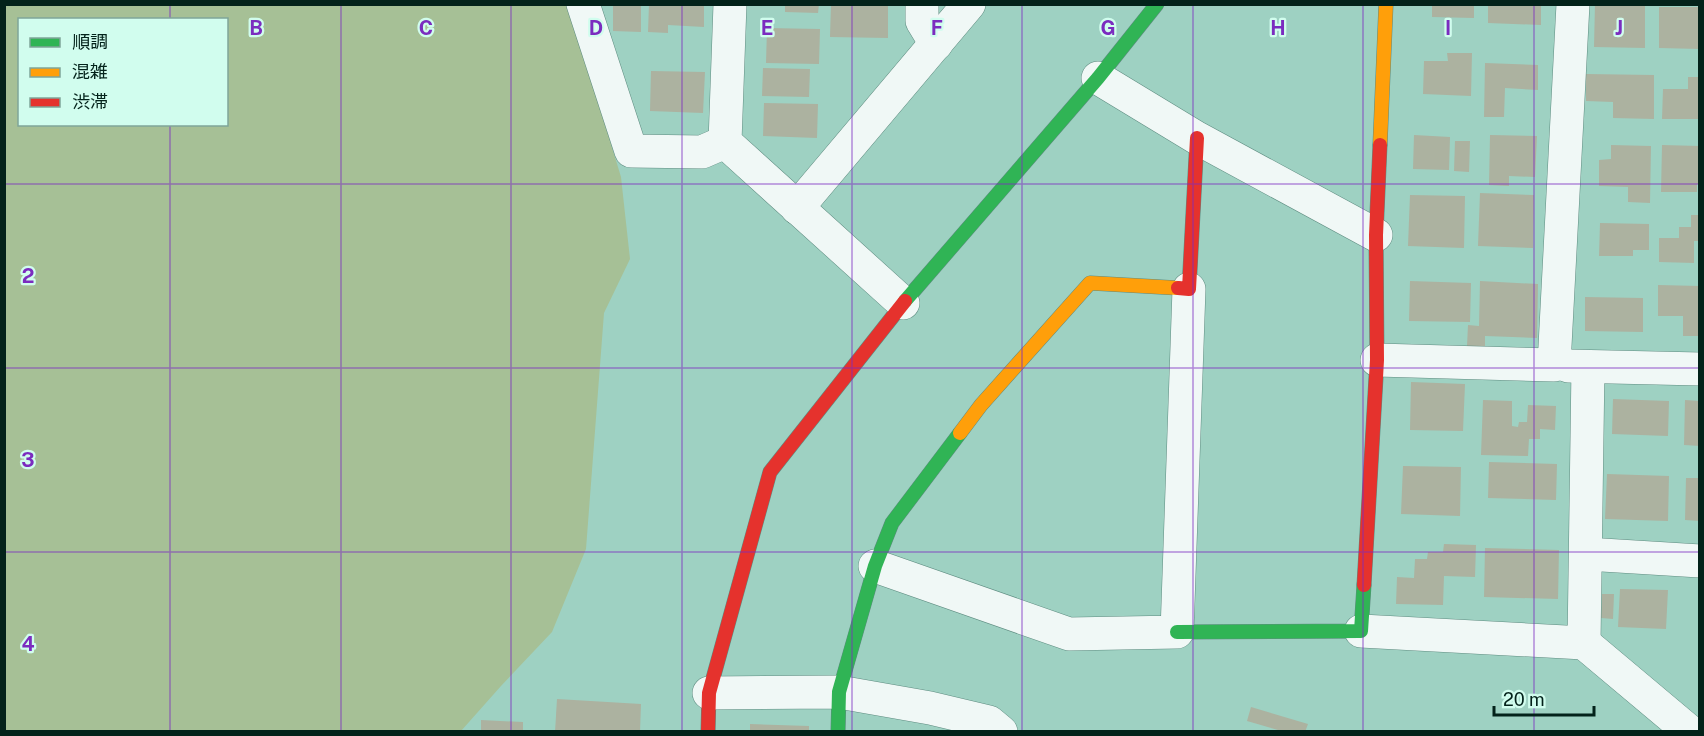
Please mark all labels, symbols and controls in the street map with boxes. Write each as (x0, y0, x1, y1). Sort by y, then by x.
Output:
text: B (249, 16, 263, 40)
text: C (419, 16, 433, 40)
text: D (589, 16, 603, 40)
text: E (761, 16, 773, 40)
text: F (931, 16, 943, 40)
text: G (1100, 16, 1116, 40)
text: H (1270, 16, 1286, 40)
text: I (1445, 16, 1451, 40)
text: J (1615, 16, 1623, 40)
legend (18, 18, 228, 126)
text: 順調 (72, 31, 108, 52)
text: 混雑 (72, 61, 108, 82)
text: 渋滞 (72, 91, 108, 112)
text: 2 (22, 264, 34, 288)
text: 3 (21, 448, 35, 472)
text: 4 (21, 632, 35, 656)
scale bar (1494, 679, 1594, 717)
text: 20 m (1503, 689, 1545, 710)

